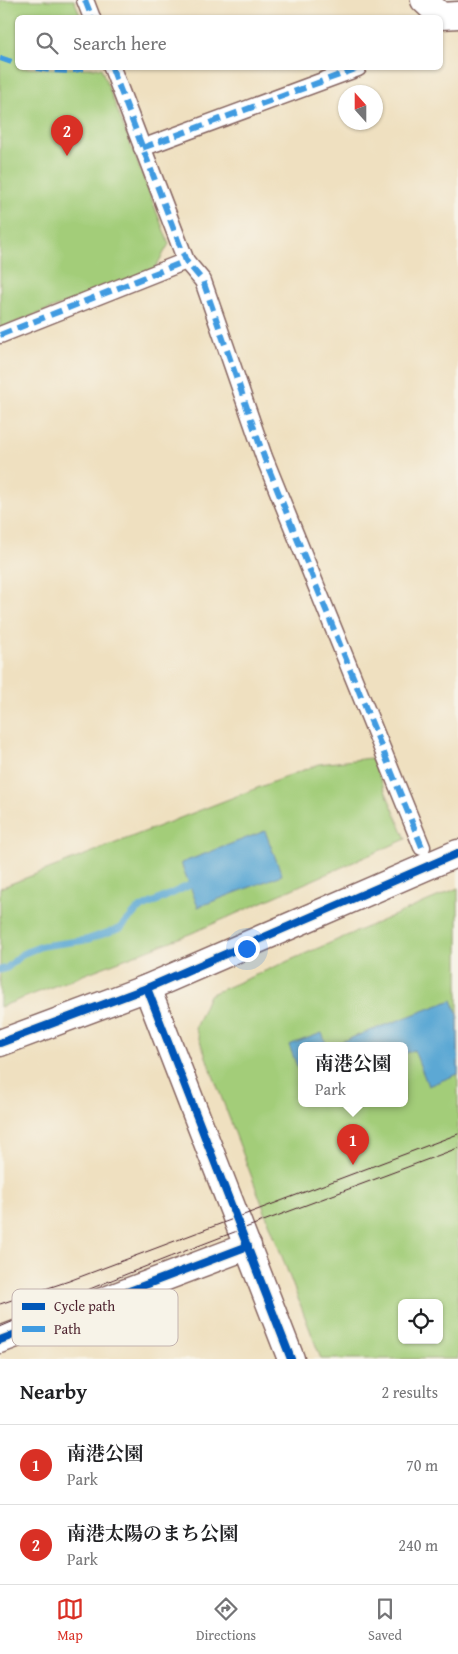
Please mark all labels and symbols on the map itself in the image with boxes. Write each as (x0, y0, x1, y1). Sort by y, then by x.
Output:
north arrow (338, 85, 383, 130)
pin: 2 (51, 115, 83, 156)
your location (234, 936, 260, 962)
pin: 1 (337, 1124, 369, 1165)
legend (12, 1289, 178, 1346)
text: Cycle path (54, 1296, 115, 1316)
text: Path (54, 1319, 81, 1339)

